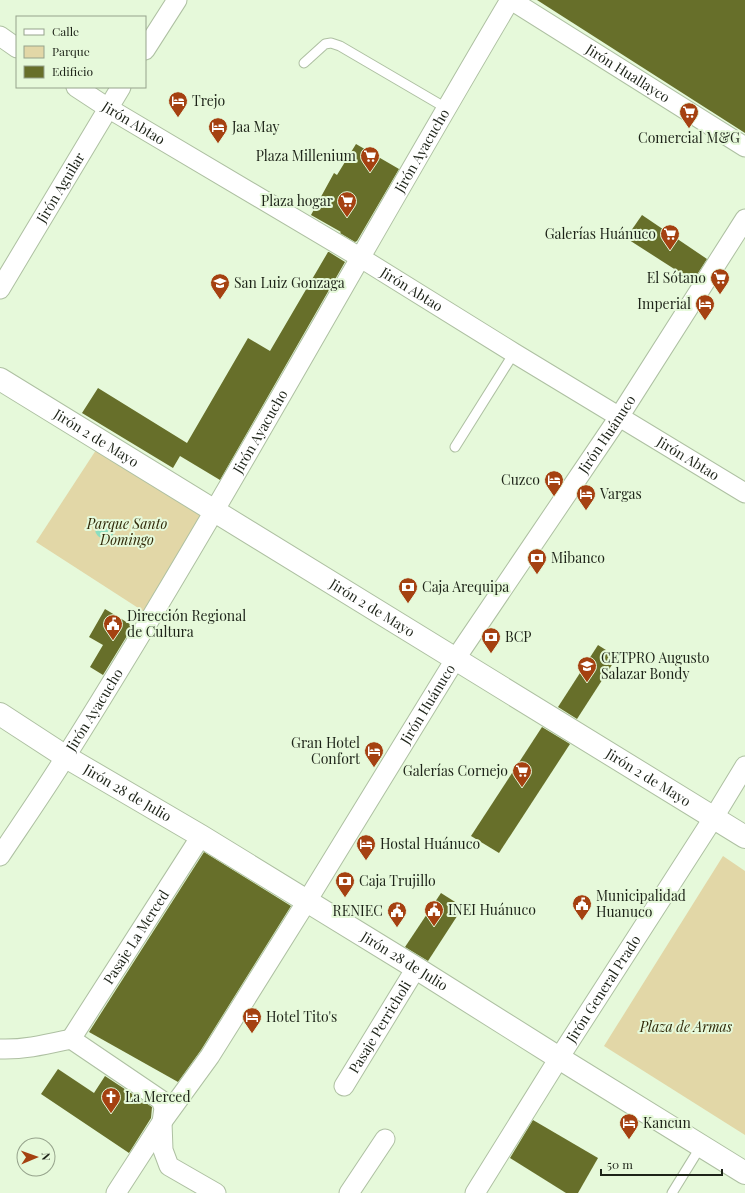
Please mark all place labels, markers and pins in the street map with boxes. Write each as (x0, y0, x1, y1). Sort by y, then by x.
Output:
hotel icon: Trejo (167, 90, 189, 118)
place label: Trejo (192, 91, 225, 110)
supermarket icon: Comercial M&G (678, 101, 700, 129)
hotel icon: Jaa May (207, 116, 229, 144)
place label: Jaa May (231, 117, 280, 136)
place label: Comercial M&G (638, 128, 740, 147)
supermarket icon: Plaza Millenium (359, 145, 381, 173)
place label: Plaza Millenium (256, 146, 357, 165)
supermarket icon: Plaza hogar (336, 190, 358, 218)
place label: Plaza hogar (261, 191, 334, 210)
supermarket icon: Galerías Huánuco (659, 223, 681, 251)
place label: Galerías Huánuco (545, 224, 656, 243)
supermarket icon: El Sótano (709, 267, 731, 295)
place label: El Sótano (647, 268, 706, 287)
school or university icon: San Luiz Gonzaga (209, 272, 231, 300)
place label: San Luiz Gonzaga (234, 273, 345, 292)
hotel icon: Imperial (694, 293, 716, 321)
place label: Imperial (637, 294, 691, 313)
hotel icon: Cuzco (543, 469, 565, 497)
place label: Cuzco (501, 470, 540, 489)
hotel icon: Vargas (575, 483, 597, 511)
place label: Vargas (599, 484, 642, 503)
bank icon: Mibanco (526, 547, 548, 575)
place label: Mibanco (551, 548, 605, 567)
bank icon: Caja Arequipa (397, 576, 419, 604)
place label: Caja Arequipa (422, 577, 509, 596)
place label: Dirección Regional de Cultura (127, 606, 246, 641)
public building icon: Dirección Regional de Cultura (102, 613, 124, 641)
bank icon: BCP (480, 626, 502, 654)
place label: BCP (505, 627, 532, 646)
place label: CETPRO Augusto Salazar Bondy (601, 648, 710, 683)
school or university icon: CETPRO Augusto Salazar Bondy (576, 655, 598, 683)
place label: Gran Hotel Confort (291, 733, 361, 768)
hotel icon: Gran Hotel Confort (363, 740, 385, 768)
supermarket icon: Galerías Cornejo (511, 760, 533, 788)
place label: Galerías Cornejo (403, 761, 508, 780)
hotel icon: Hostal Huánuco (355, 833, 377, 861)
place label: Hostal Huánuco (380, 834, 481, 853)
bank icon: Caja Trujillo (334, 870, 356, 898)
place label: Caja Trujillo (359, 871, 436, 890)
place label: Municipalidad Huanuco (596, 886, 686, 921)
public building icon: Municipalidad Huanuco (571, 893, 593, 921)
public building icon: INEI Huánuco (423, 899, 445, 927)
public building icon: RENIEC (386, 900, 408, 928)
place label: INEI Huánuco (448, 900, 536, 919)
place label: RENIEC (333, 901, 383, 920)
hotel icon: Hotel Tito's (241, 1006, 263, 1034)
place label: Hotel Tito's (266, 1007, 337, 1026)
church icon: La Merced (100, 1086, 122, 1114)
place label: La Merced (125, 1087, 191, 1106)
hotel icon: Kancun (618, 1112, 640, 1140)
place label: Kancun (643, 1113, 691, 1132)

